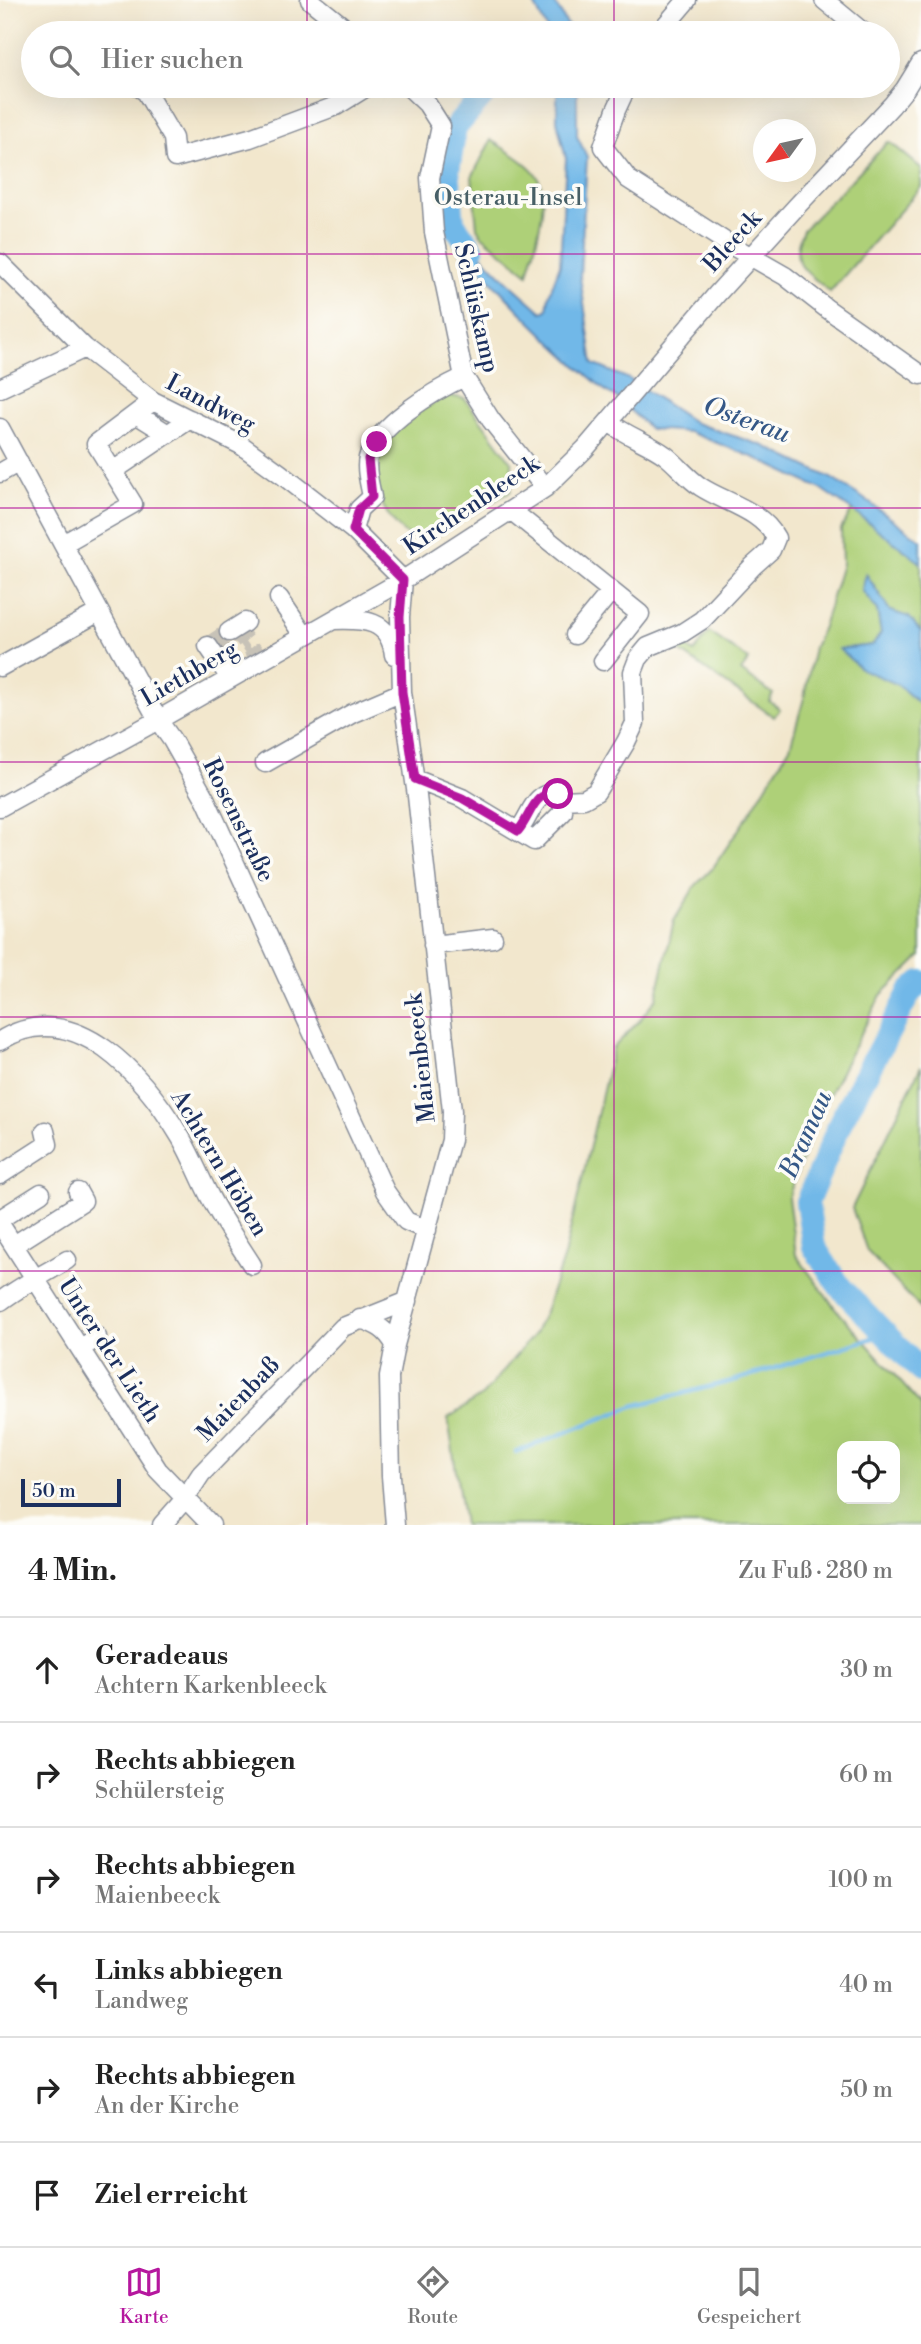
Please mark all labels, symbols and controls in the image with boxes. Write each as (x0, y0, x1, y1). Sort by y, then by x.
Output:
search box (21, 21, 900, 98)
icon: search (45, 41, 83, 79)
text: Hier suchen (101, 44, 243, 76)
north arrow (753, 119, 816, 182)
park label: Osterau-Insel (434, 183, 582, 213)
street label: Bleeck (697, 203, 769, 280)
street label: Schlüskamp (447, 241, 505, 376)
street label: Landweg (161, 368, 261, 440)
water label: Osterau (699, 390, 794, 450)
route end (361, 426, 392, 457)
street label: Kirchenbleeck (398, 448, 547, 562)
street label: Liethberg (135, 634, 244, 714)
street label: Rosenstraße (195, 754, 281, 887)
route start (542, 778, 573, 809)
street label: Maienbeeck (399, 990, 443, 1124)
street label: Achtern Höben (163, 1084, 275, 1242)
water label: Bramau (772, 1085, 839, 1184)
street label: Unter der Lieth (51, 1272, 167, 1429)
street label: Maienbaß (191, 1351, 287, 1449)
map controls (837, 1441, 900, 1504)
button: locate (837, 1441, 900, 1504)
scale bar (21, 1476, 121, 1508)
text: 50 m (32, 1479, 76, 1503)
text: 4 Min. (28, 1552, 117, 1590)
text: Zu Fuß · 280 m (739, 1557, 893, 1585)
text: Geradeaus (95, 1640, 228, 1672)
icon: ahead (28, 1651, 66, 1689)
text: 30 m (840, 1656, 893, 1684)
text: Achtern Karkenbleeck (95, 1672, 327, 1700)
text: Rechts abbiegen (95, 1745, 295, 1777)
icon: right (28, 1756, 66, 1794)
text: 60 m (839, 1761, 893, 1789)
text: Schülersteig (95, 1777, 224, 1805)
text: Rechts abbiegen (95, 1850, 295, 1882)
icon: right (28, 1861, 66, 1899)
text: 100 m (828, 1866, 893, 1894)
text: Maienbeeck (95, 1882, 220, 1910)
text: Links abbiegen (95, 1955, 283, 1987)
icon: left (28, 1966, 66, 2004)
text: 40 m (839, 1971, 893, 1999)
text: Landweg (95, 1987, 188, 2015)
text: Rechts abbiegen (95, 2060, 295, 2092)
icon: right (28, 2071, 66, 2109)
text: 50 m (840, 2076, 893, 2104)
text: An der Kirche (95, 2092, 239, 2120)
icon: arrive (28, 2176, 66, 2214)
text: Ziel erreicht (95, 2179, 247, 2211)
tab: Karte (119, 2263, 169, 2329)
tab: Route (407, 2263, 458, 2329)
tab: Gespeichert (697, 2263, 802, 2329)

